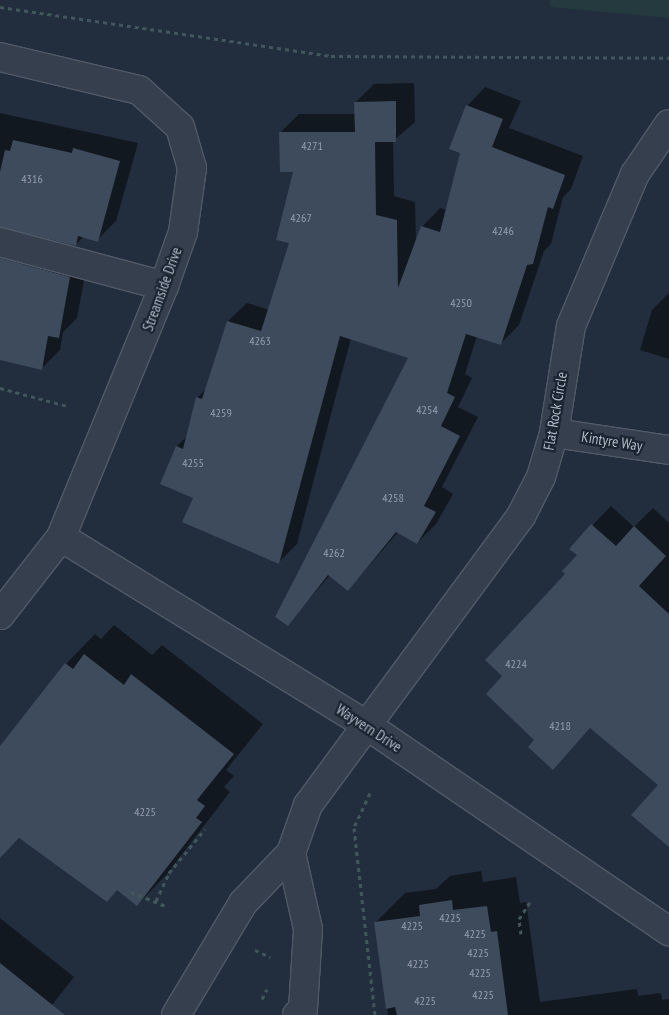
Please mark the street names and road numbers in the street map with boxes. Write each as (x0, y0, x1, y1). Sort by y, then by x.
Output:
street label: Streamside Drive (138, 245, 186, 333)
street label: Flat Rock Circle (539, 370, 571, 452)
street label: Kintyre Way (580, 427, 644, 455)
street label: Wayvern Drive (333, 700, 405, 756)

